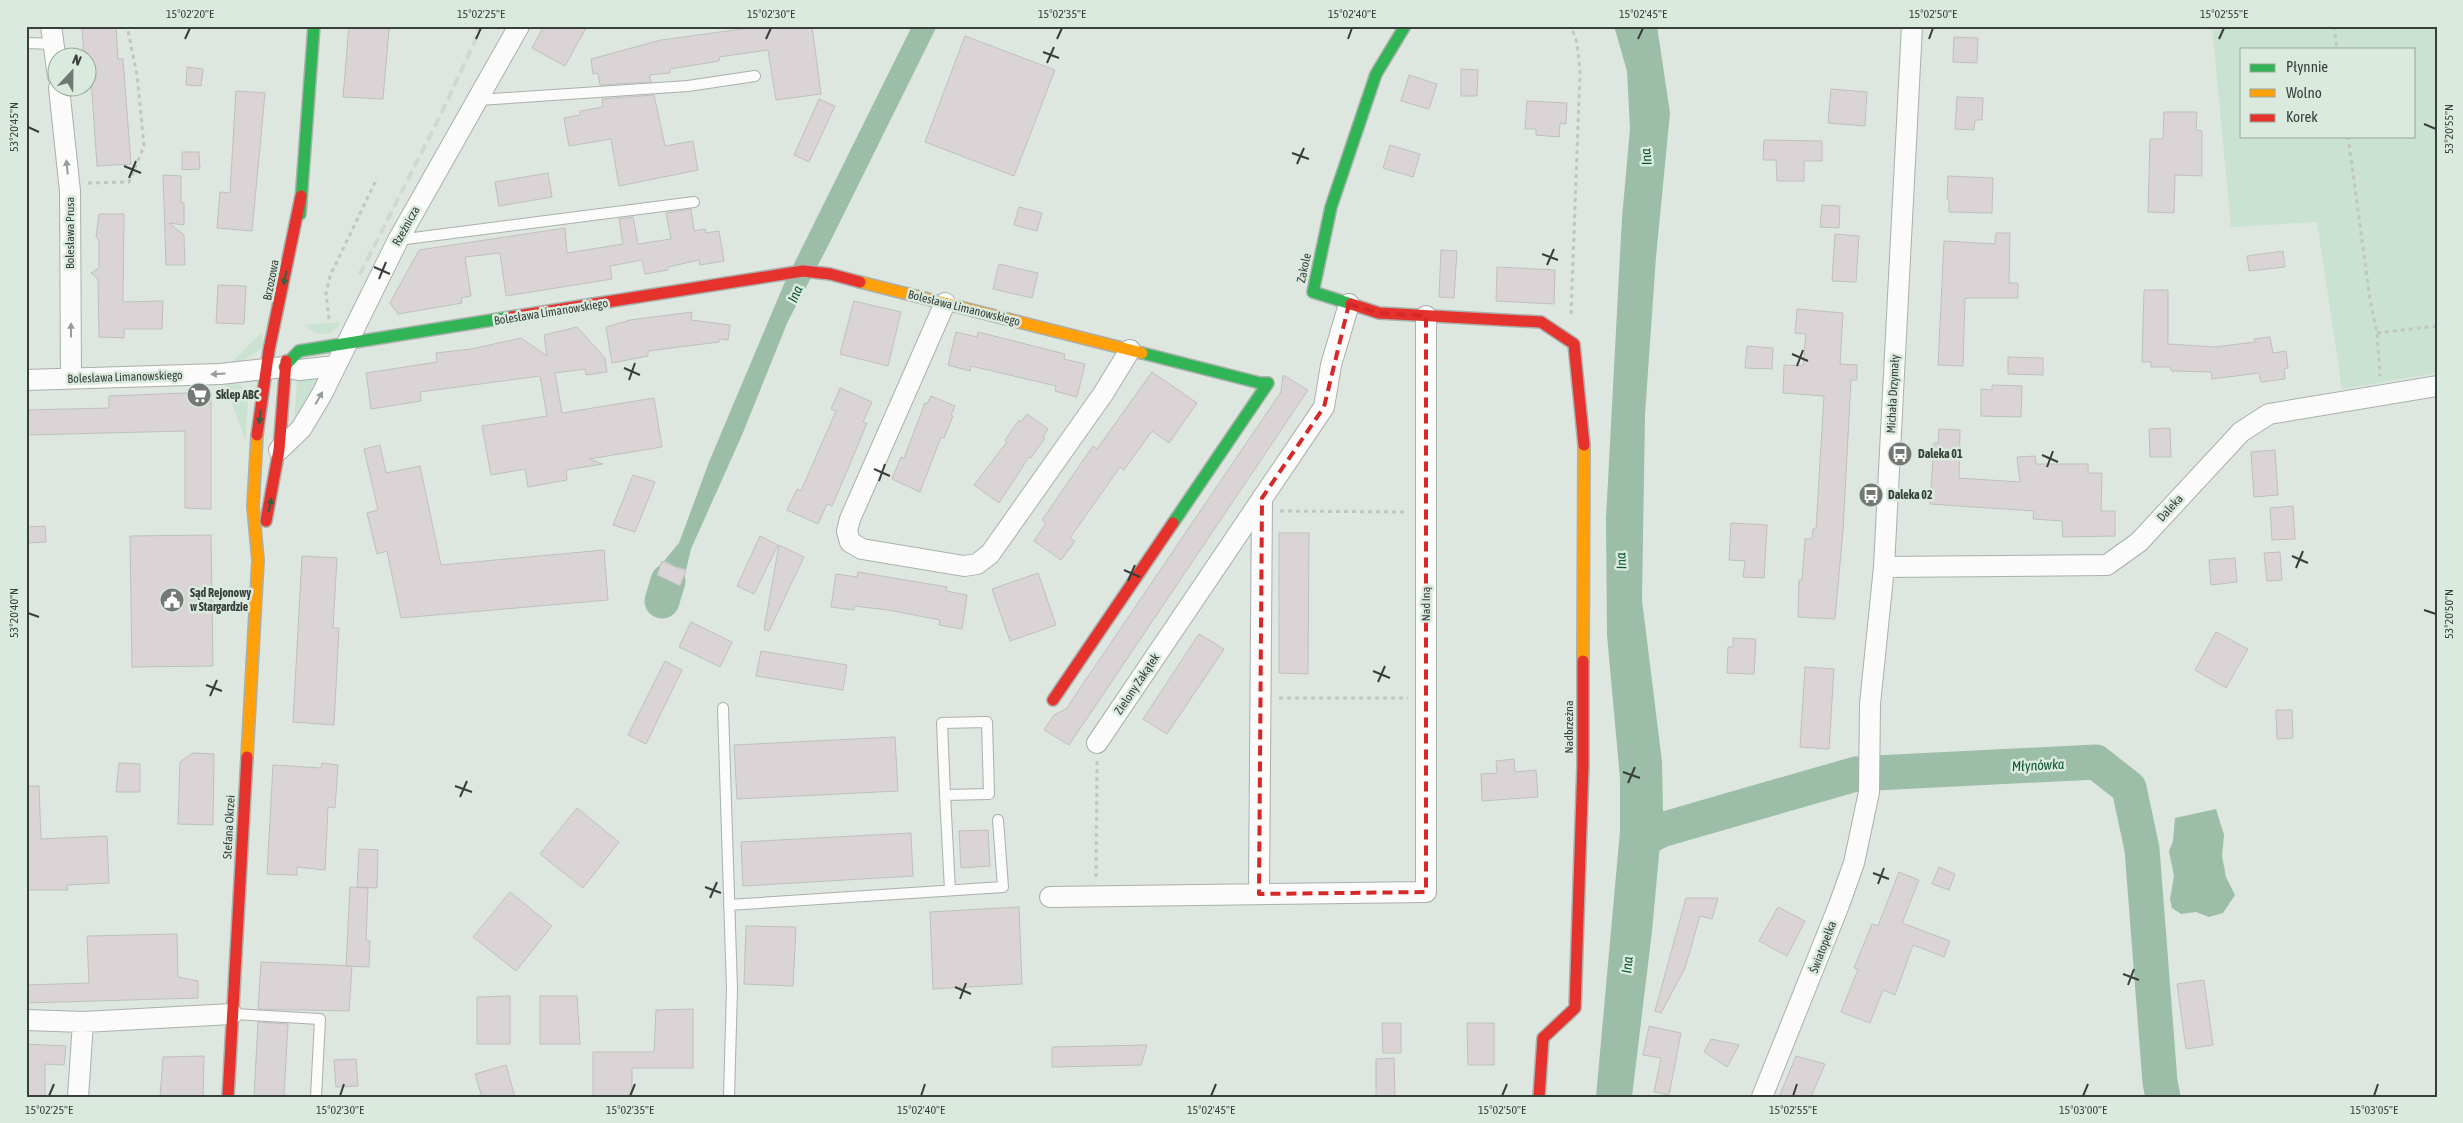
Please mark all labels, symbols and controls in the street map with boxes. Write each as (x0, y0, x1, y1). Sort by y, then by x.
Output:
text: 15°02'20"E (166, 7, 214, 21)
text: 15°02'25"E (457, 7, 505, 21)
text: 15°02'30"E (747, 7, 795, 21)
text: 15°02'35"E (1038, 7, 1086, 21)
text: 15°02'40"E (1328, 7, 1376, 21)
text: 15°02'45"E (1619, 7, 1667, 21)
text: 15°02'50"E (1909, 7, 1957, 21)
text: 15°02'55"E (2200, 7, 2248, 21)
north arrow (48, 48, 98, 98)
legend (2240, 48, 2416, 138)
text: N (70, 51, 84, 69)
text: Płynnie (2286, 58, 2328, 75)
text: Wolno (2286, 84, 2322, 101)
text: 53°20'45"N (7, 102, 21, 152)
text: 53°20'55"N (2442, 104, 2456, 154)
text: Korek (2286, 108, 2318, 125)
water label: Ina (1637, 147, 1655, 166)
one-way arrow (63, 159, 71, 175)
street label: Bolesława Prusa (63, 197, 77, 269)
street label: Rzeźnicza (389, 204, 423, 248)
street label: Zakole (1294, 252, 1314, 284)
street label: Brzozowa (260, 258, 282, 302)
one-way arrow (281, 270, 289, 286)
water label: Ina (784, 283, 806, 305)
street label: Bolesława Limanowskiego (906, 287, 1022, 329)
street label: Bolesława Limanowskiego (493, 296, 609, 328)
one-way arrow (66, 321, 74, 337)
street label: Michała Drzymały (1884, 354, 1902, 434)
street label: Bolesława Limanowskiego (67, 368, 183, 386)
one-way arrow (209, 370, 225, 378)
supermarket icon: Sklep ABC (186, 382, 212, 408)
place label: Sklep ABC (216, 388, 260, 402)
one-way arrow (315, 391, 323, 406)
one-way arrow (256, 410, 264, 426)
bus stop icon: Daleka 01 (1887, 441, 1913, 467)
place label: Daleka 01 (1918, 447, 1963, 461)
bus stop icon: Daleka 02 (1858, 482, 1884, 508)
place label: Daleka 02 (1888, 488, 1933, 502)
street label: Daleka (2154, 492, 2186, 524)
one-way arrow (266, 497, 274, 512)
water label: Ina (1612, 552, 1630, 570)
place label: Sąd Rejonowy w Stargardzie (190, 586, 251, 614)
public building icon: Sąd Rejonowy w Stargardzie (159, 587, 185, 613)
street label: Nad Iną (1419, 587, 1433, 621)
text: 53°20'40"N (7, 588, 21, 638)
text: 53°20'50"N (2442, 589, 2456, 639)
street label: Zielony Zakątek (1111, 650, 1163, 717)
street label: Nadbrzeżna (1562, 701, 1576, 753)
water label: Młynówka (2011, 756, 2065, 774)
street label: Stefana Okrzei (220, 795, 238, 859)
street label: Światopełka (1807, 919, 1839, 975)
water label: Ina (1618, 955, 1636, 974)
text: 15°02'25"E (25, 1103, 73, 1117)
text: 15°02'30"E (316, 1103, 364, 1117)
text: 15°02'35"E (606, 1103, 654, 1117)
text: 15°02'40"E (897, 1103, 945, 1117)
text: 15°02'45"E (1187, 1103, 1235, 1117)
text: 15°02'50"E (1478, 1103, 1526, 1117)
text: 15°02'55"E (1769, 1103, 1817, 1117)
text: 15°03'00"E (2059, 1103, 2107, 1117)
text: 15°03'05"E (2350, 1103, 2398, 1117)

